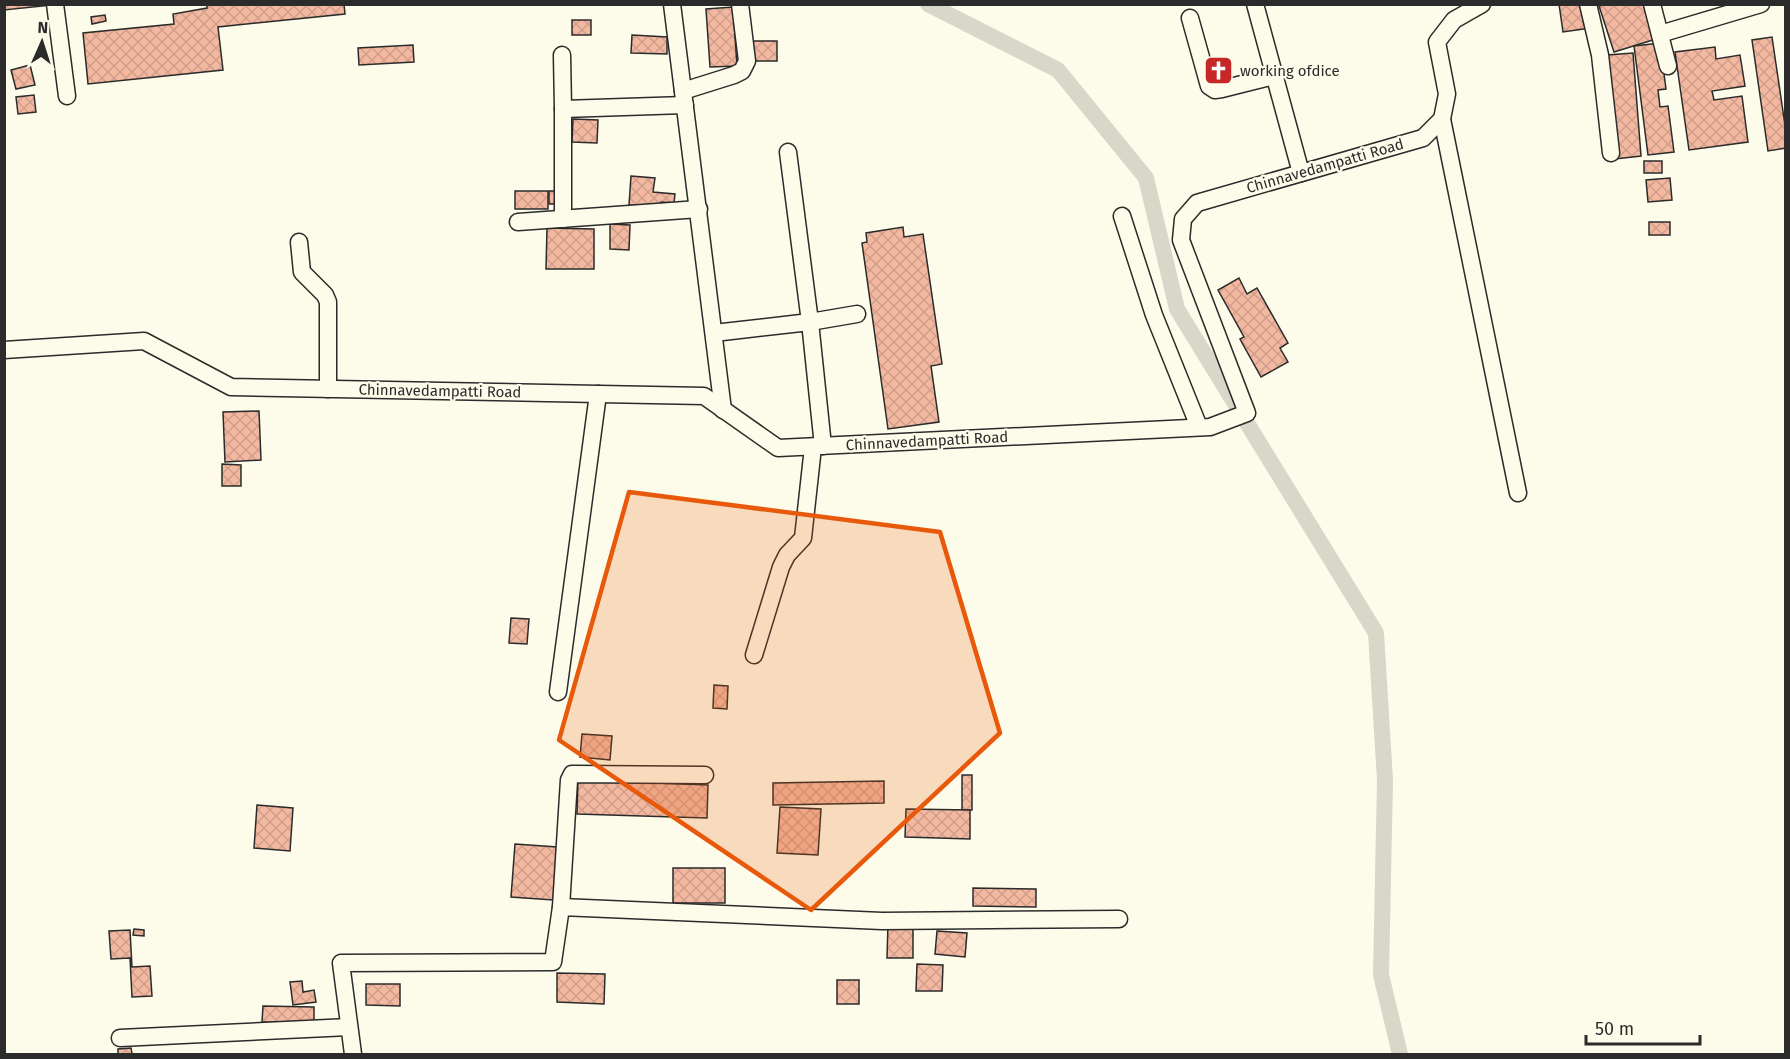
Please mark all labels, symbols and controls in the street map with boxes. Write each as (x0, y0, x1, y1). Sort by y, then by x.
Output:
north arrow (12, 12, 72, 72)
text: N (37, 18, 49, 37)
church icon: working ofdice (1203, 55, 1235, 87)
place label: working ofdice (1240, 62, 1340, 80)
street label: Chinnavedampatti Road (1244, 135, 1406, 197)
street label: Chinnavedampatti Road (358, 381, 522, 401)
street label: Chinnavedampatti Road (845, 428, 1009, 454)
scale bar (1586, 1008, 1700, 1046)
text: 50 m (1595, 1018, 1634, 1040)

